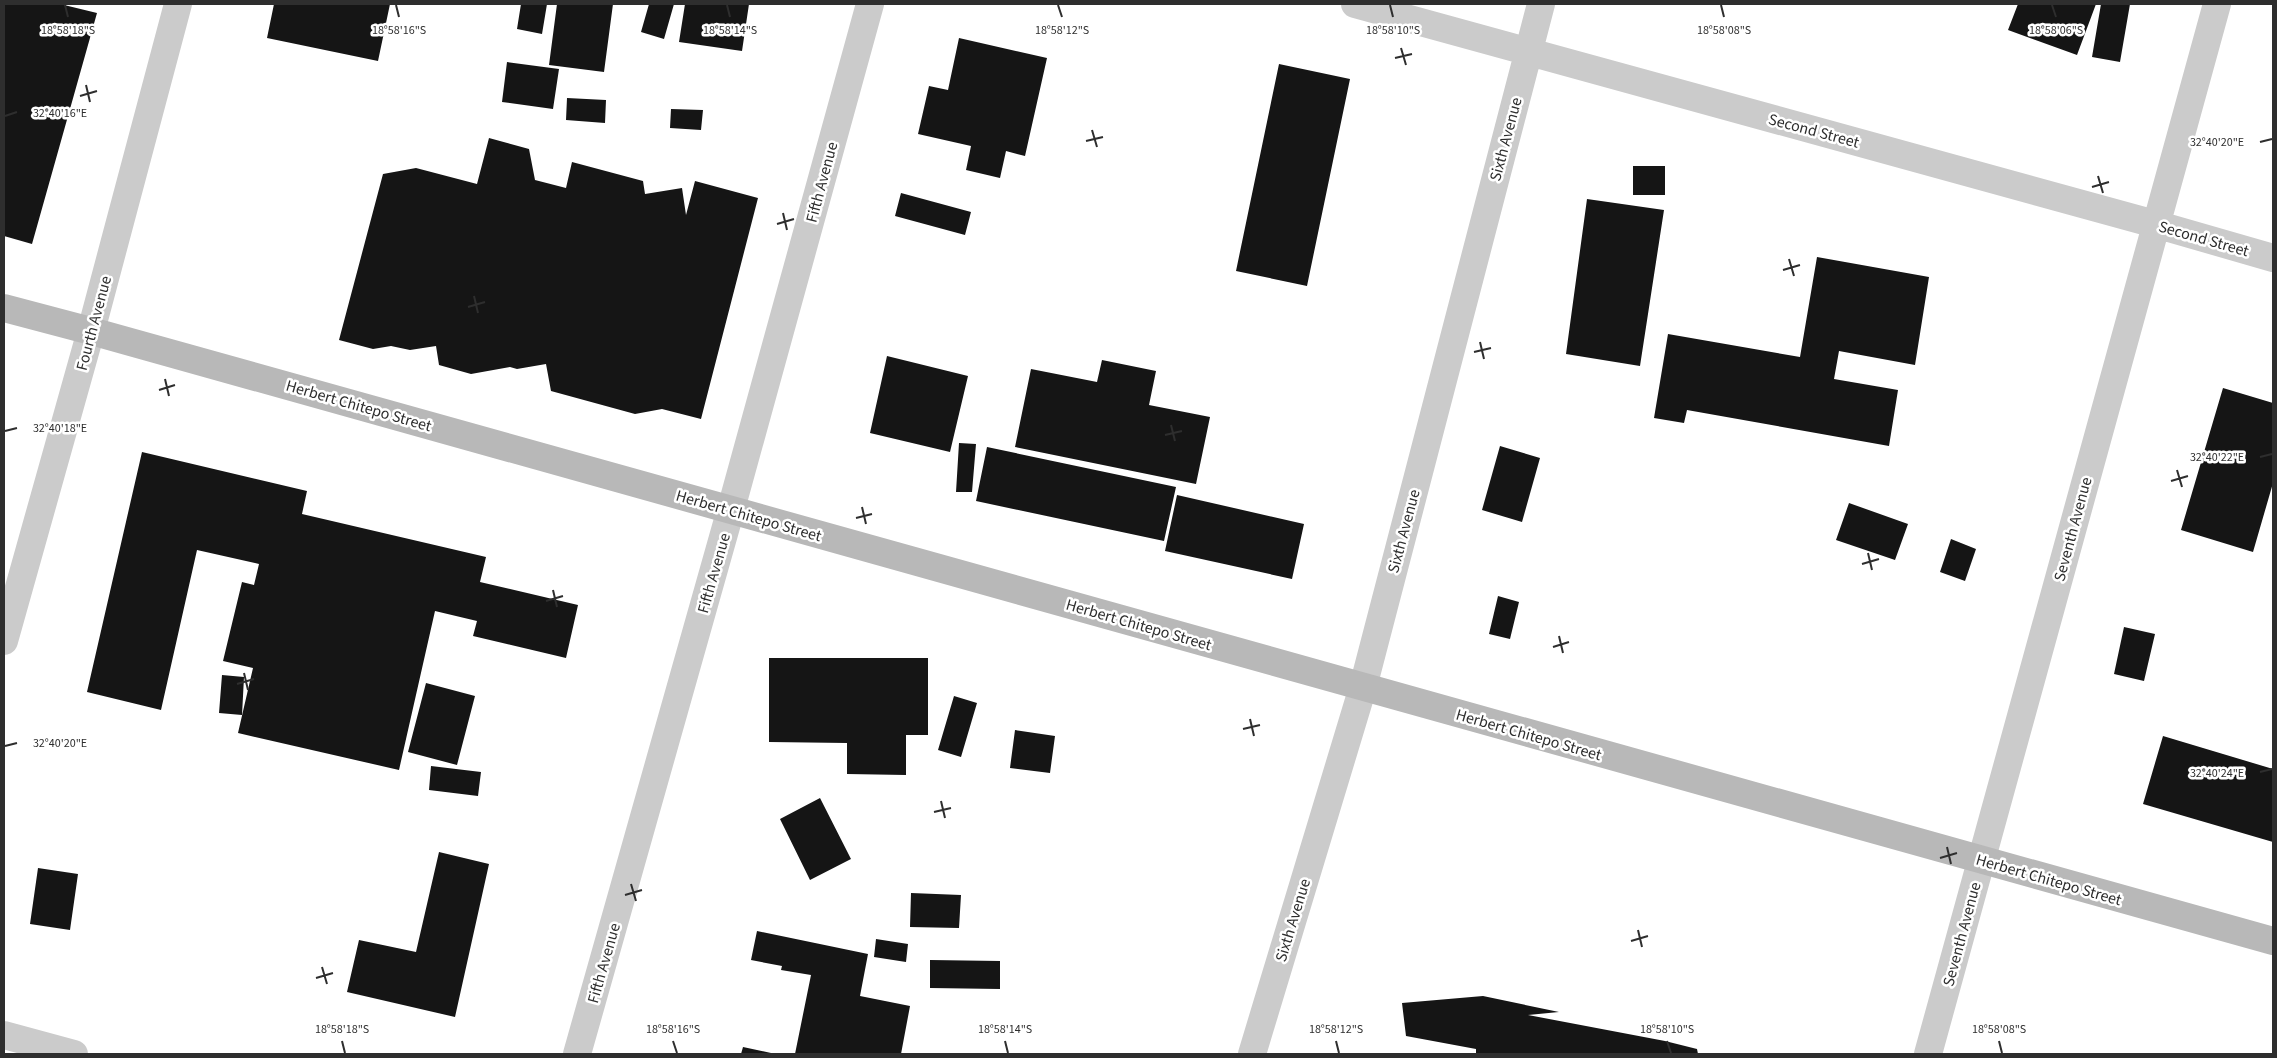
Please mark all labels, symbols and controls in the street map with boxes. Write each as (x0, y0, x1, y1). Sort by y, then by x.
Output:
text: 18°58'18"S (41, 22, 95, 39)
text: 18°58'16"S (372, 22, 426, 39)
text: 18°58'14"S (703, 22, 757, 39)
text: 18°58'12"S (1035, 22, 1089, 39)
text: 18°58'10"S (1366, 22, 1420, 39)
text: 18°58'08"S (1697, 22, 1751, 39)
text: 18°58'06"S (2029, 22, 2083, 39)
street label: Sixth Avenue (1484, 95, 1528, 184)
text: 32°40'16"E (33, 105, 87, 122)
street label: Second Street (1766, 108, 1862, 154)
text: 32°40'20"E (2190, 134, 2244, 151)
street label: Fifth Avenue (801, 139, 843, 225)
street label: Second Street (2156, 216, 2252, 263)
street label: Fourth Avenue (71, 273, 117, 373)
street label: Herbert Chitepo Street (283, 375, 435, 437)
text: 32°40'18"E (33, 420, 87, 437)
text: 32°40'22"E (2190, 449, 2244, 466)
street label: Seventh Avenue (2048, 475, 2097, 584)
street label: Herbert Chitepo Street (673, 485, 825, 547)
street label: Sixth Avenue (1382, 487, 1426, 576)
street label: Fifth Avenue (692, 531, 736, 616)
street label: Herbert Chitepo Street (1063, 594, 1215, 656)
street label: Herbert Chitepo Street (1453, 704, 1605, 766)
text: 32°40'20"E (33, 735, 87, 752)
text: 32°40'24"E (2190, 765, 2244, 782)
street label: Herbert Chitepo Street (1973, 849, 2125, 911)
street label: Sixth Avenue (1270, 876, 1316, 965)
street label: Seventh Avenue (1937, 880, 1986, 989)
street label: Fifth Avenue (582, 921, 626, 1006)
text: 18°58'18"S (315, 1021, 369, 1038)
text: 18°58'16"S (646, 1021, 700, 1038)
text: 18°58'14"S (978, 1021, 1032, 1038)
text: 18°58'12"S (1309, 1021, 1363, 1038)
text: 18°58'10"S (1640, 1021, 1694, 1038)
text: 18°58'08"S (1972, 1021, 2026, 1038)

